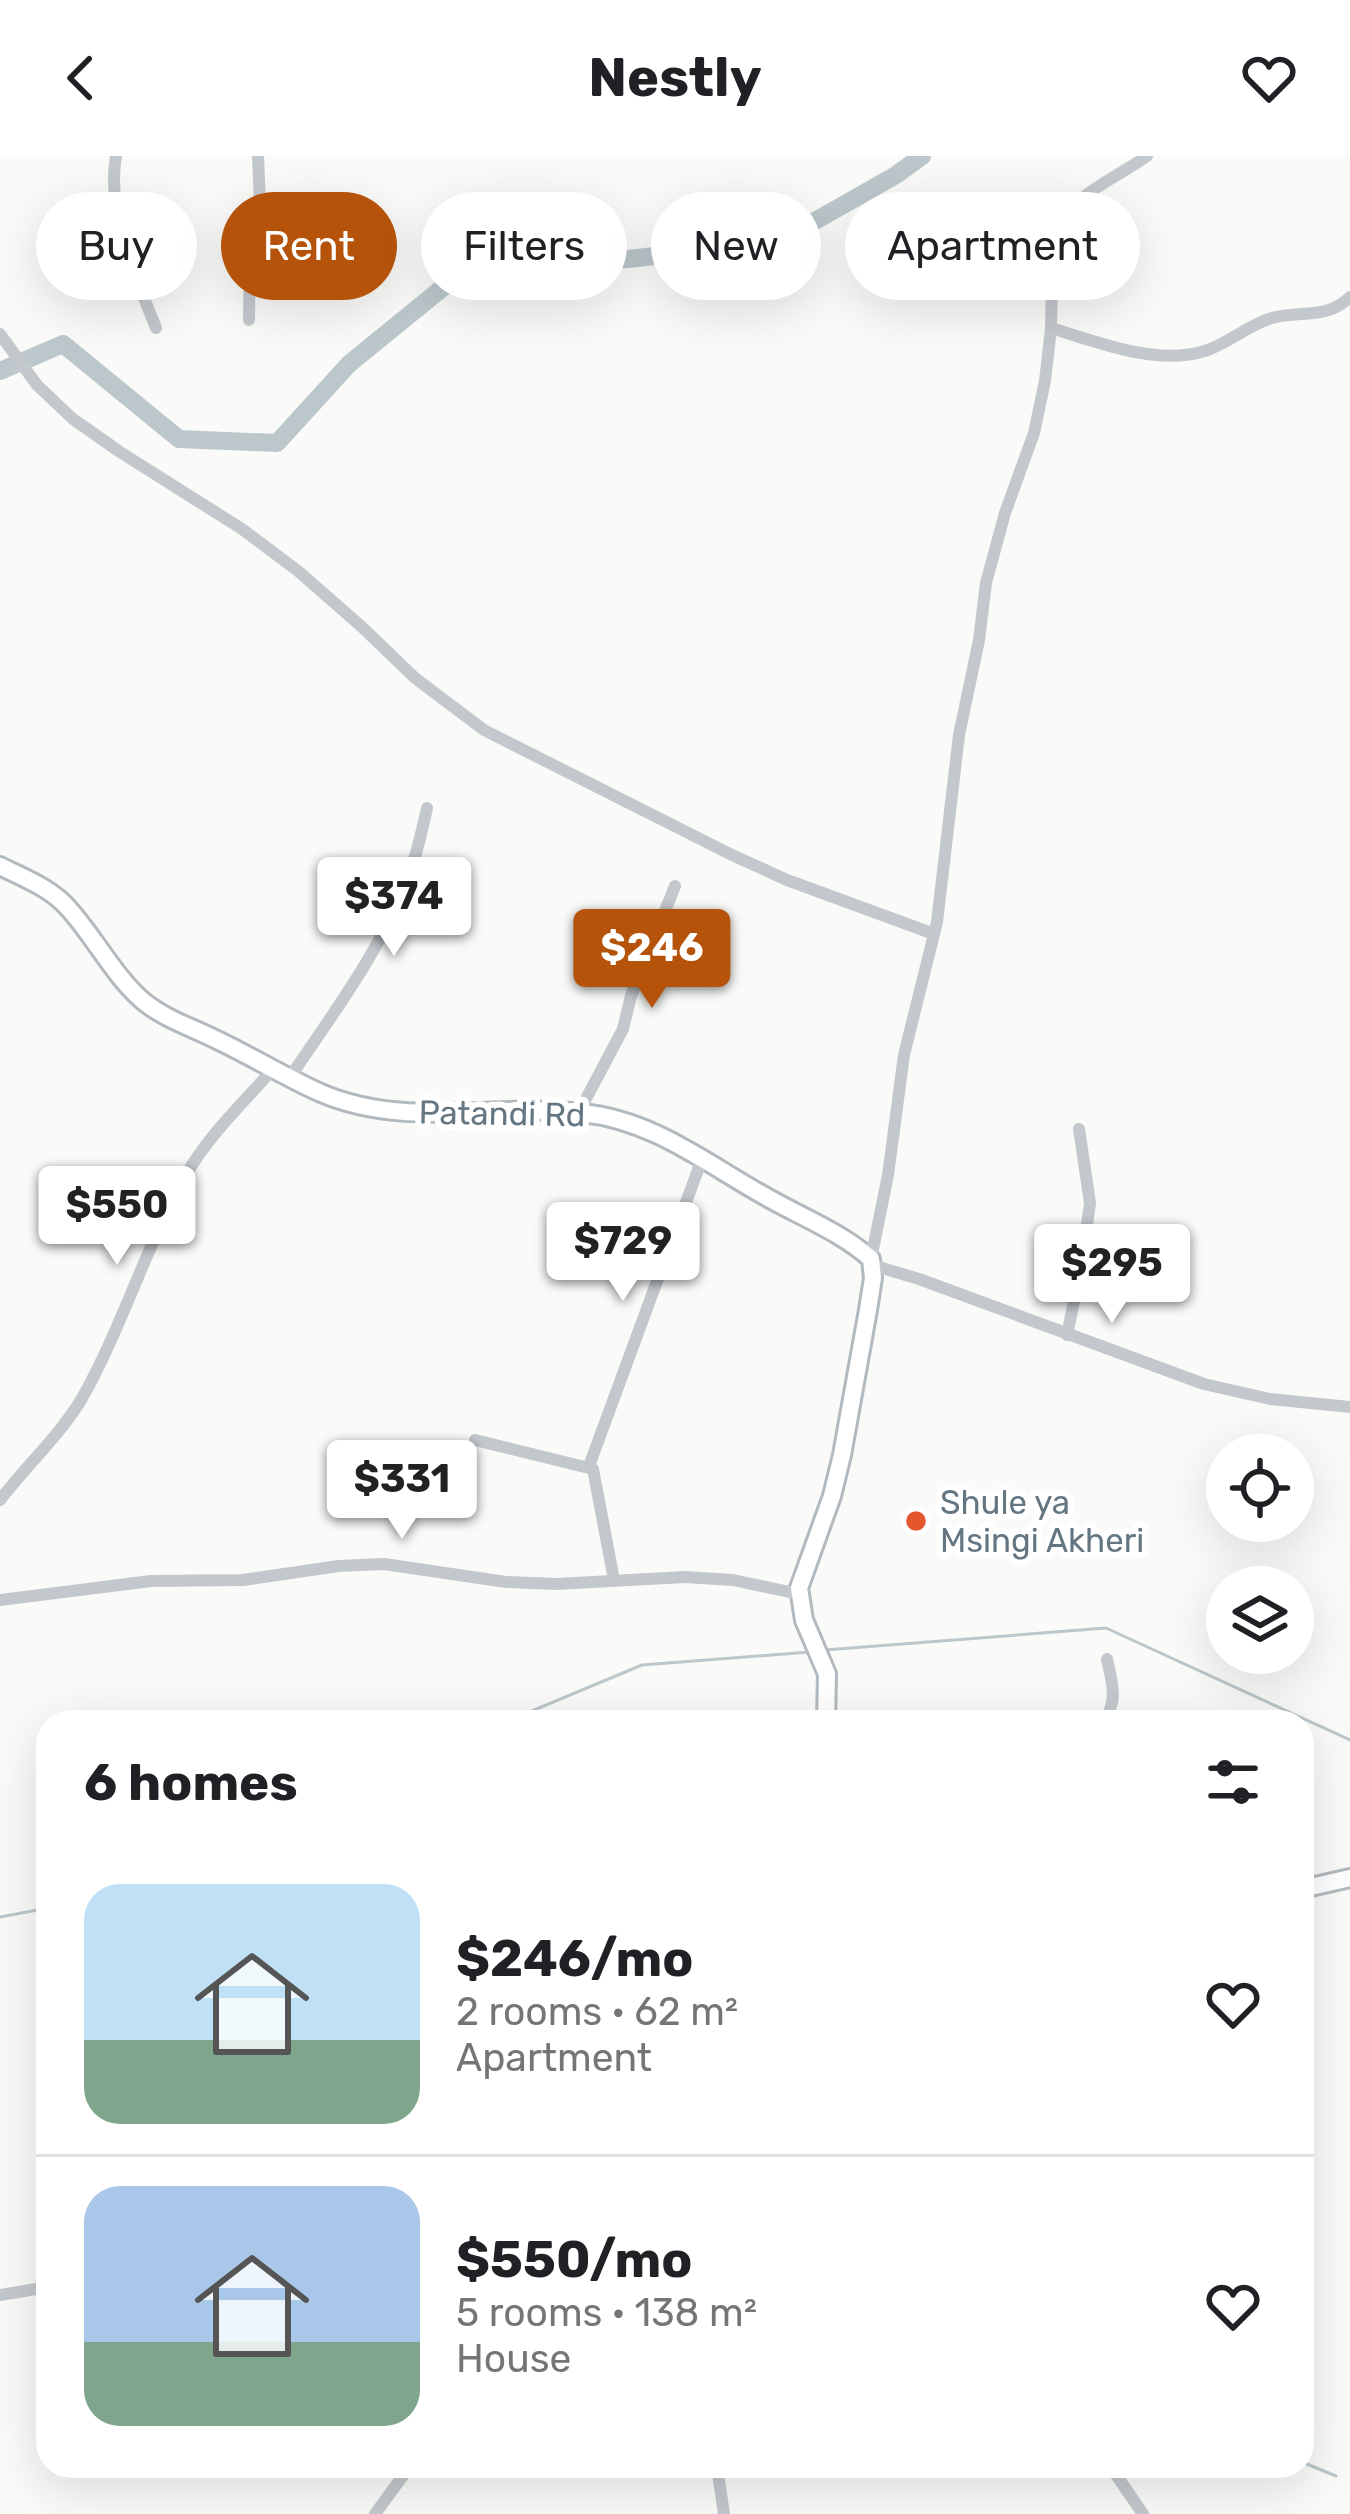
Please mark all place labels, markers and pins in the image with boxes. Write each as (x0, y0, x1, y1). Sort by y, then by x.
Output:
pin: $374 (323, 857, 465, 959)
pin: $246 (581, 909, 723, 1011)
pin: $550 (46, 1166, 188, 1268)
pin: $729 (552, 1202, 694, 1304)
pin: $295 (1041, 1224, 1183, 1326)
pin: $331 (331, 1440, 473, 1542)
place label: Shule ya Msingi Akheri (940, 1483, 1144, 1560)
marker: Shule ya Msingi Akheri (903, 1508, 929, 1534)

